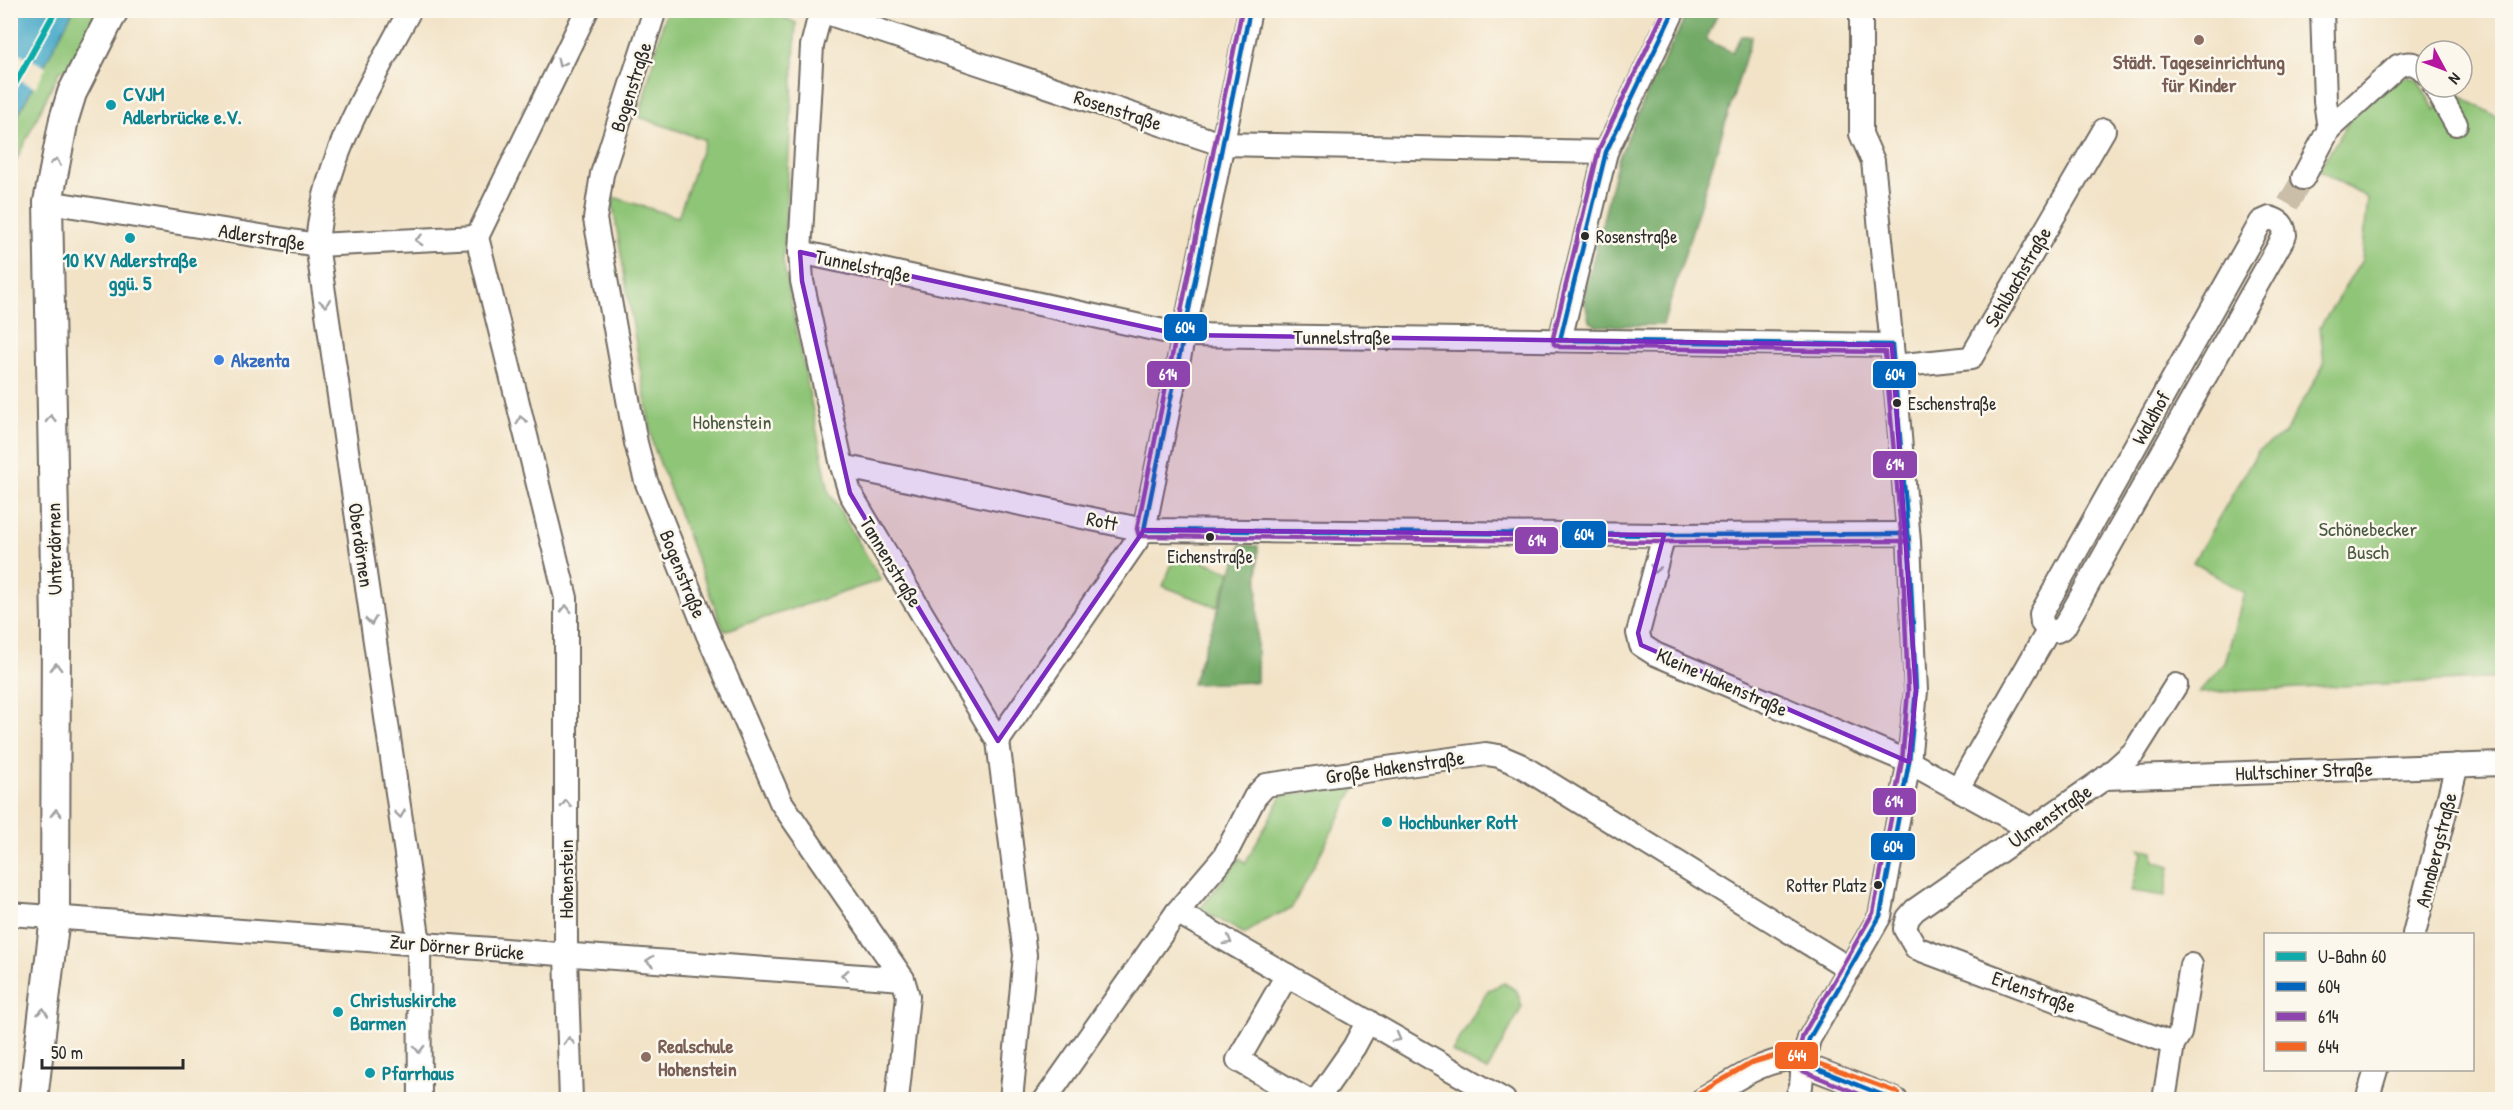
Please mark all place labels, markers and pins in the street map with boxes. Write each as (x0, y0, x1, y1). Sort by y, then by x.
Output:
marker: Städt. Tageseinrichtung für Kinder (2192, 33, 2206, 47)
place label: Städt. Tageseinrichtung für Kinder (2113, 48, 2285, 98)
place label: CVJM Adlerbrücke e.V. (123, 80, 242, 130)
marker: CVJM Adlerbrücke e.V. (104, 98, 118, 112)
place label: Rosenstraße (1596, 224, 1677, 249)
marker: Rosenstraße (1579, 230, 1591, 242)
marker: 10 KV Adlerstraße ggü. 5 (123, 231, 137, 245)
place label: 10 KV Adlerstraße ggü. 5 (63, 246, 197, 297)
place label: Akzenta (231, 346, 289, 373)
marker: Akzenta (212, 353, 226, 367)
place label: Eschenstraße (1908, 391, 1997, 416)
marker: Eschenstraße (1891, 397, 1903, 409)
marker: Eichenstraße (1204, 531, 1216, 543)
place label: Eichenstraße (1167, 544, 1253, 569)
place label: Hochbunker Rott (1399, 808, 1518, 835)
marker: Hochbunker Rott (1380, 815, 1394, 829)
place label: Rotter Platz (1787, 873, 1867, 898)
marker: Rotter Platz (1872, 879, 1884, 891)
place label: Christuskirche Barmen (350, 986, 456, 1036)
marker: Christuskirche Barmen (331, 1005, 345, 1019)
place label: Realschule Hohenstein (658, 1032, 737, 1082)
marker: Realschule Hohenstein (639, 1050, 653, 1064)
place label: Pfarrhaus (382, 1059, 454, 1086)
marker: Pfarrhaus (363, 1066, 377, 1080)

